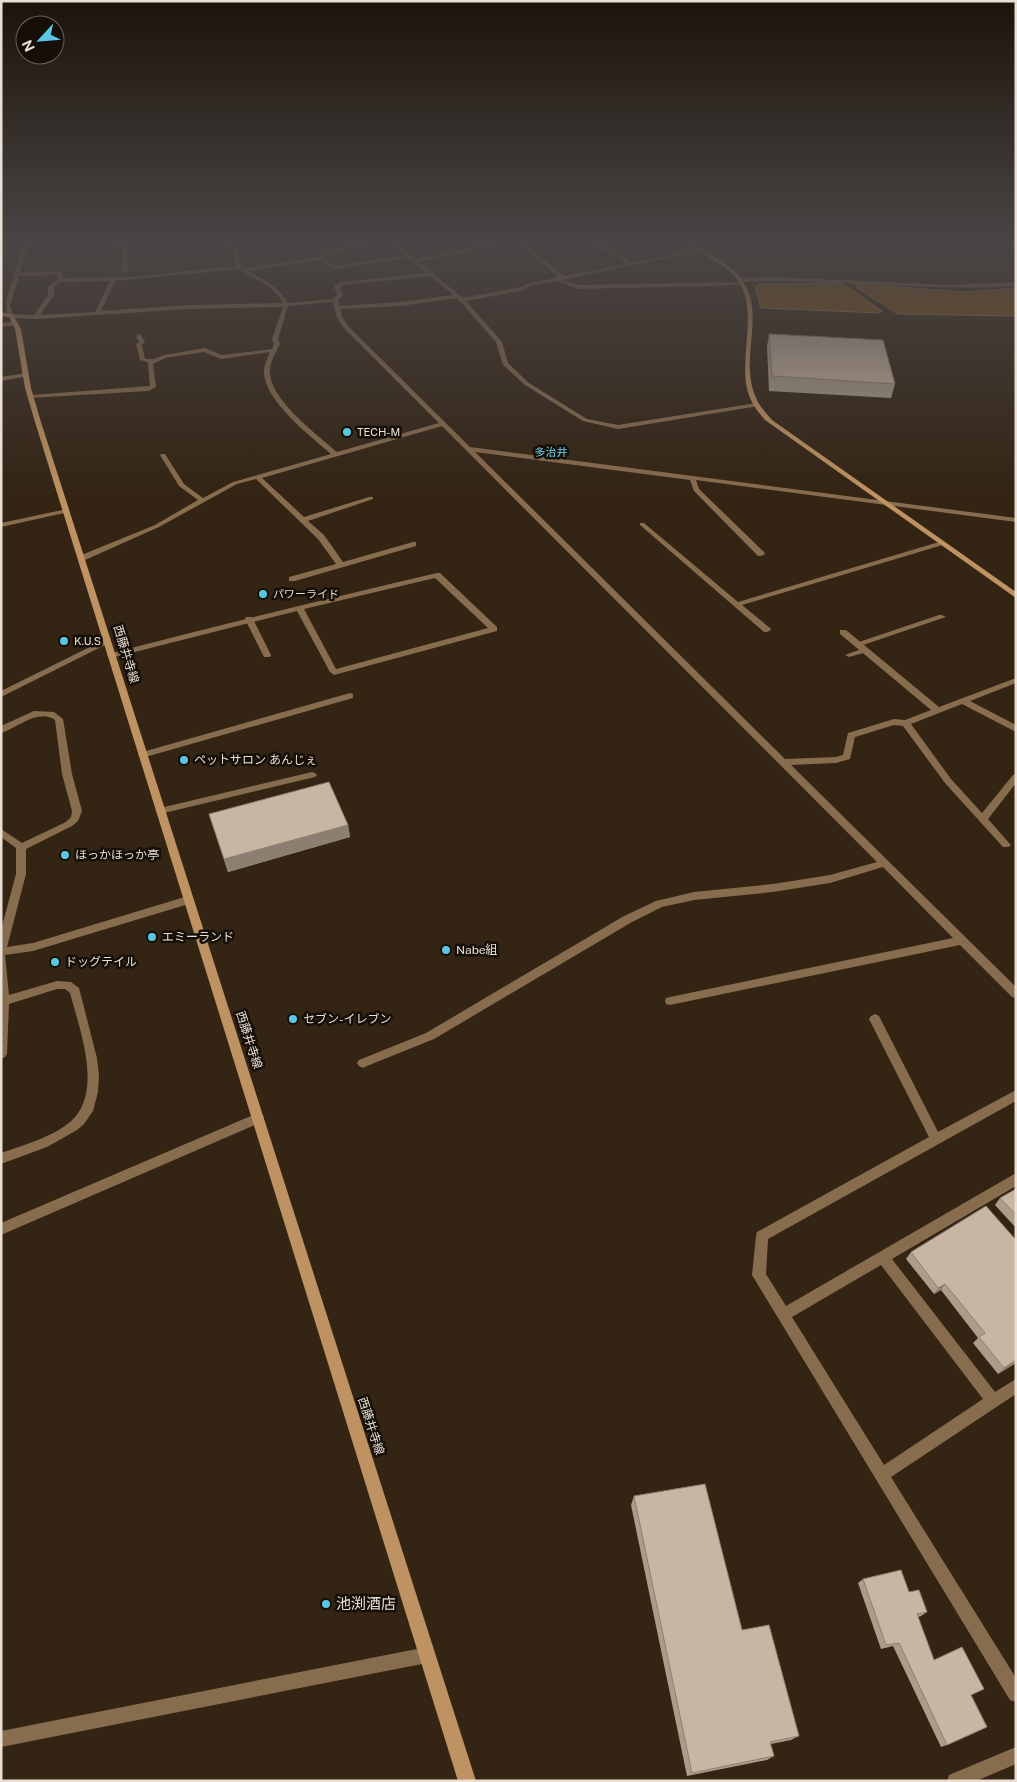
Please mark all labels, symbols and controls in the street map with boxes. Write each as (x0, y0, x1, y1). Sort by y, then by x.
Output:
north arrow (15, 15, 65, 65)
text: N (19, 37, 38, 54)
marker: TECH-M (341, 426, 353, 438)
place label: TECH-M (357, 426, 400, 438)
district label: 多治井 (535, 446, 568, 458)
marker: パワーライド (257, 588, 269, 600)
place label: パワーライド (273, 588, 339, 600)
street label: 西藤井寺線 (111, 623, 141, 685)
marker: K.U.S (58, 635, 70, 647)
place label: K.U.S (74, 635, 101, 647)
place label: ペットサロン あんじぇ (194, 753, 317, 767)
marker: ペットサロン あんじぇ (178, 754, 190, 766)
place label: ほっかほっか亭 (75, 848, 159, 862)
marker: ほっかほっか亭 (59, 849, 71, 861)
place label: エミーランド (162, 930, 234, 944)
marker: エミーランド (146, 931, 158, 943)
place label: Nabe組 (456, 943, 498, 957)
marker: Nabe組 (440, 944, 452, 956)
place label: ドッグテイル (65, 955, 137, 969)
marker: ドッグテイル (49, 956, 61, 968)
street label: 西藤井寺線 (233, 1009, 265, 1071)
place label: セブン-イレブン (303, 1012, 392, 1026)
marker: セブン-イレブン (287, 1013, 299, 1025)
street label: 西藤井寺線 (355, 1395, 387, 1457)
place label: 池渕酒店 (336, 1595, 396, 1612)
marker: 池渕酒店 (320, 1598, 332, 1610)

